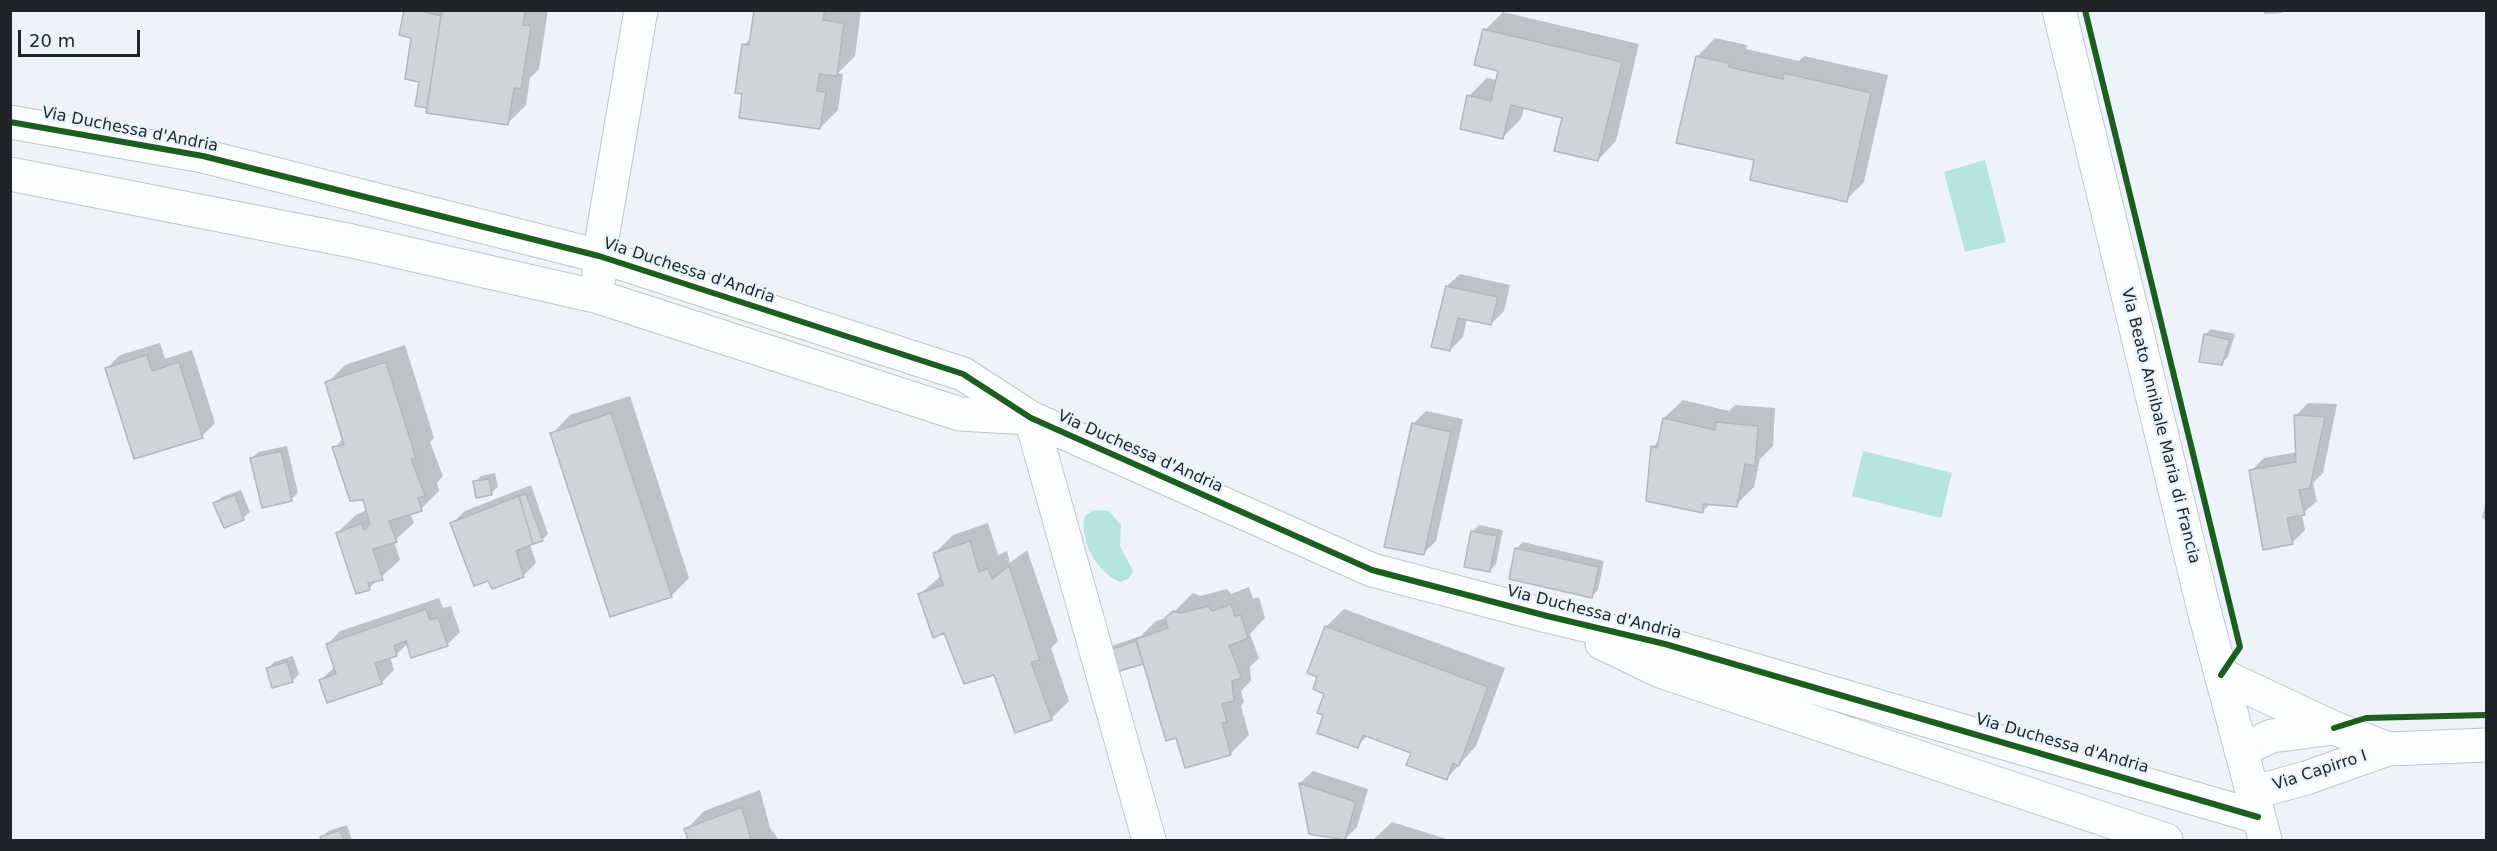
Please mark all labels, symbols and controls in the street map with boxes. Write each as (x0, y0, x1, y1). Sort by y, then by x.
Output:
scale bar (21, 18, 142, 56)
text: 20 m (29, 30, 75, 51)
street label: Via Duchessa d'Andria (40, 103, 220, 157)
street label: Via Duchessa d'Andria (601, 234, 777, 308)
street label: Via Beato Annibale Maria di Francia (2116, 286, 2204, 566)
street label: Via Duchessa d'Andria (1054, 407, 1226, 497)
street label: Via Duchessa d'Andria (1505, 582, 1683, 644)
street label: Via Duchessa d'Andria (1973, 710, 2151, 778)
street label: Via Capirro I (2271, 747, 2369, 795)

